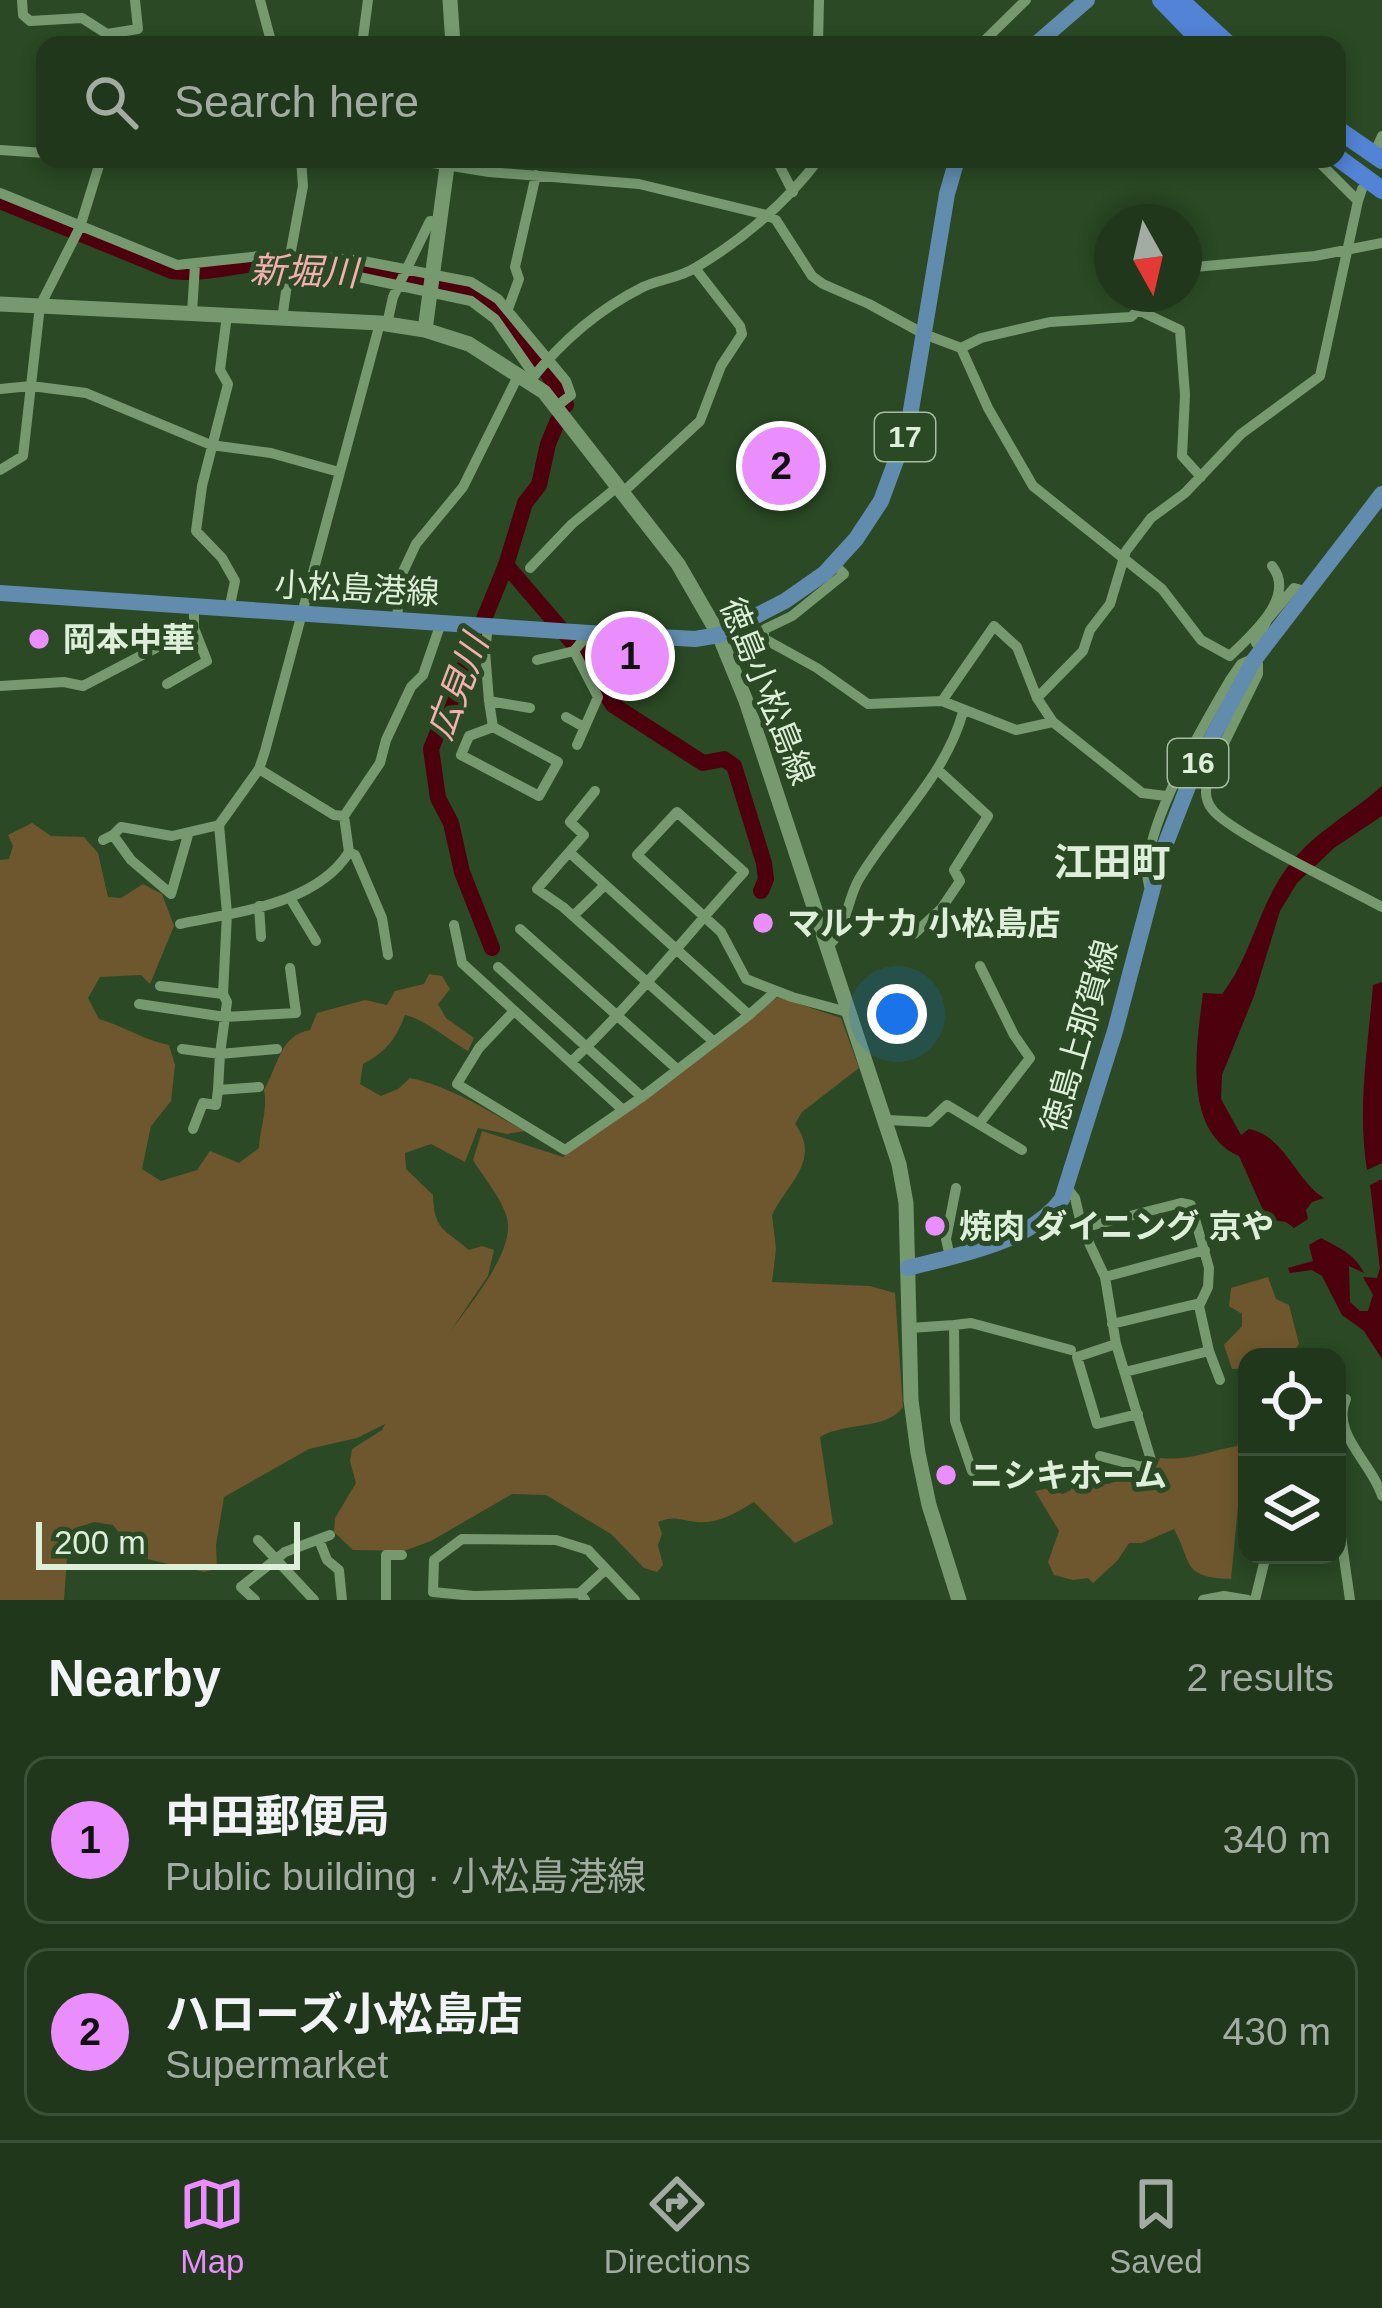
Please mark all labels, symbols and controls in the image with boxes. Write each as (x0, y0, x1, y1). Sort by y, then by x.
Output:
search box (36, 36, 1346, 168)
icon: search (78, 69, 144, 135)
text: Search here (174, 76, 419, 127)
north arrow (1094, 204, 1202, 312)
water label: 新堀川 (249, 249, 363, 294)
road number: 17 (875, 413, 935, 461)
pin: 2 (742, 421, 820, 511)
street label: 小松島港線 (274, 566, 440, 611)
street label: 徳島小松島線 (713, 592, 822, 790)
pin: 1 (591, 611, 669, 701)
place label: 岡本中華 (63, 621, 195, 658)
marker: 岡本中華 (26, 626, 52, 652)
water label: 広見川 (419, 626, 497, 745)
road number: 16 (1168, 739, 1228, 787)
district label: 江田町 (1053, 841, 1171, 884)
place label: マルナカ 小松島店 (787, 905, 1060, 942)
marker: マルナカ 小松島店 (750, 910, 776, 936)
street label: 徳島上那賀線 (1034, 936, 1125, 1136)
your location (867, 984, 927, 1044)
place label: 焼肉 ダイニング 京や (959, 1208, 1274, 1245)
marker: 焼肉 ダイニング 京や (922, 1213, 948, 1239)
map controls (1238, 1348, 1346, 1564)
button: locate (1238, 1348, 1346, 1456)
button: layers (1238, 1456, 1346, 1564)
place label: ニシキホーム (970, 1457, 1167, 1494)
marker: ニシキホーム (933, 1462, 959, 1488)
scale bar (36, 1516, 300, 1569)
text: 200 m (54, 1524, 146, 1561)
text: Nearby (48, 1650, 221, 1707)
text: 2 results (1187, 1656, 1334, 1699)
text: 中田郵便局 (165, 1791, 390, 1842)
text: 1 (79, 1818, 101, 1861)
text: 340 m (1223, 1818, 1331, 1861)
text: Public building · 小松島港線 (165, 1855, 646, 1898)
text: ハローズ小松島店 (165, 1989, 523, 2040)
text: 2 (79, 2010, 101, 2053)
text: 430 m (1223, 2010, 1331, 2053)
text: Supermarket (165, 2043, 388, 2086)
tab: Map (179, 2171, 245, 2281)
tab: Directions (604, 2171, 751, 2281)
tab: Saved (1109, 2171, 1203, 2281)

